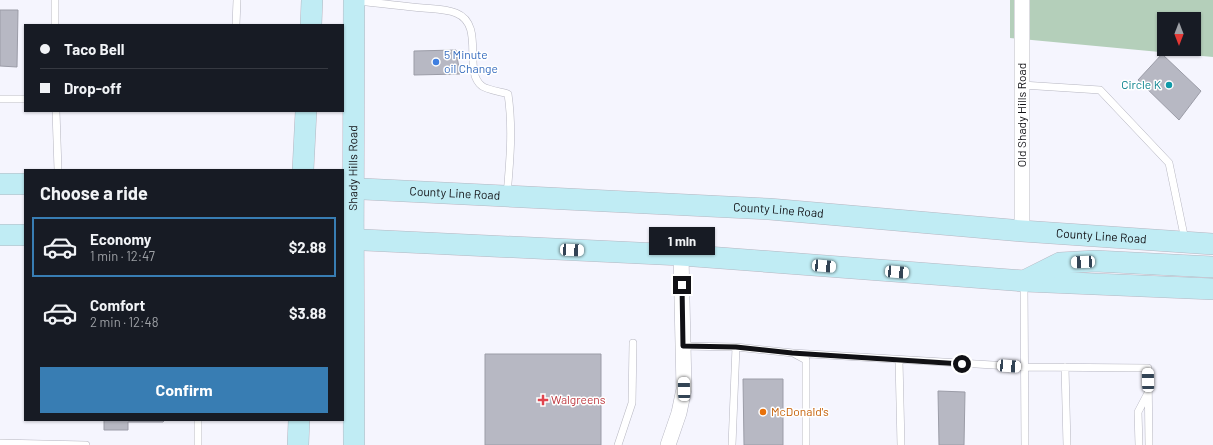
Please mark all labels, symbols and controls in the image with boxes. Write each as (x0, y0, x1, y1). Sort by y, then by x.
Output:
north arrow (1157, 12, 1201, 56)
map controls (1157, 12, 1201, 56)
text: Taco Bell (64, 40, 124, 58)
place label: 5 Minute oil Change (444, 47, 498, 75)
marker: 5 Minute oil Change (431, 57, 441, 67)
street label: Old Shady Hills Road (1014, 63, 1028, 167)
place label: Circle K (1121, 77, 1162, 91)
text: Drop-off (64, 79, 122, 97)
marker: Circle K (1164, 80, 1174, 90)
street label: Shady Hills Road (345, 125, 359, 211)
text: Choose a ride (40, 182, 148, 204)
street label: County Line Road (409, 183, 501, 202)
street label: County Line Road (733, 199, 824, 220)
street label: County Line Road (1056, 225, 1147, 245)
callout: 1 min (649, 227, 715, 255)
icon: car (42, 229, 78, 265)
text: Economy (90, 230, 151, 248)
text: 1 min (668, 233, 696, 249)
text: $2.88 (289, 238, 326, 256)
car (560, 243, 584, 257)
text: 1 min · 12:47 (90, 248, 155, 264)
car (1071, 255, 1095, 269)
car (812, 259, 836, 273)
car (885, 265, 909, 279)
route end (673, 276, 691, 294)
icon: car (42, 295, 78, 331)
text: Comfort (90, 296, 145, 314)
text: $3.88 (289, 304, 326, 322)
text: 2 min · 12:48 (90, 314, 158, 330)
route start (953, 355, 971, 373)
car (997, 359, 1021, 373)
button: Confirm (40, 367, 328, 413)
car (1142, 368, 1154, 392)
car (678, 377, 690, 401)
place label: Walgreens (551, 392, 606, 406)
marker: Walgreens (538, 395, 548, 405)
place label: McDonald's (771, 404, 829, 418)
marker: McDonald's (758, 407, 768, 417)

